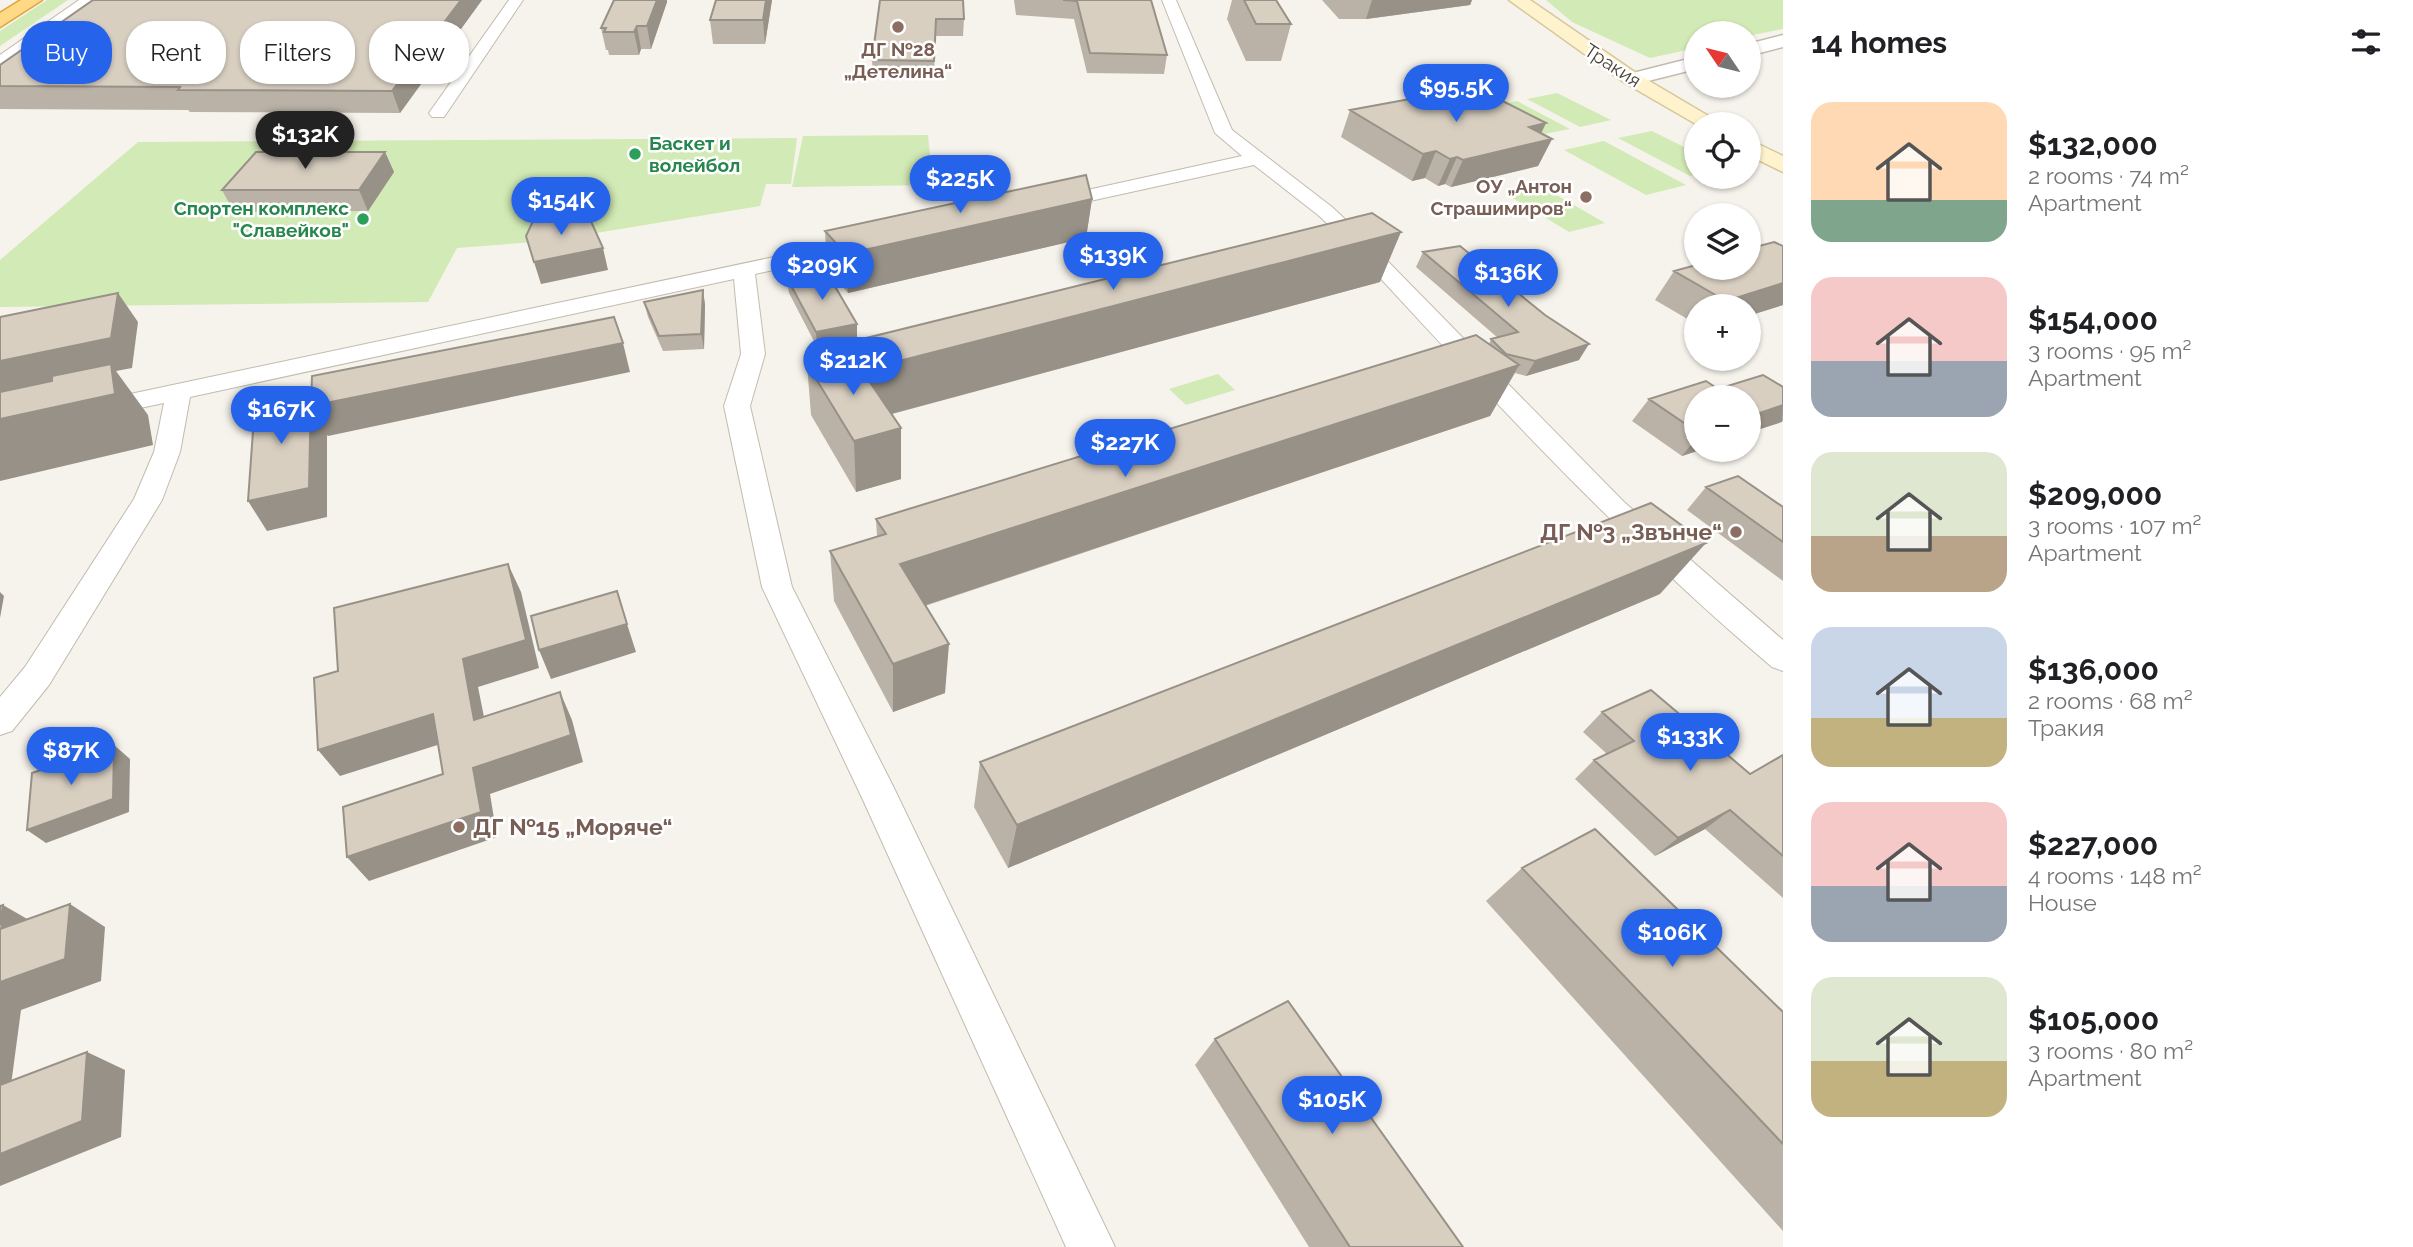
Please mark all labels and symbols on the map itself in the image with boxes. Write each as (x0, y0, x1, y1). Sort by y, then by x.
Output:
marker: ДГ №28 „Детелина“ (890, 19, 906, 35)
north arrow (1684, 21, 1760, 98)
place label: ДГ №28 „Детелина“ (844, 38, 952, 82)
street label: Тракия (1581, 39, 1645, 91)
pin: $95.5K (1399, 64, 1513, 124)
pin: $132K (256, 111, 354, 171)
place label: Баскет и волейбол (649, 132, 740, 176)
marker: Баскет и волейбол (627, 146, 643, 162)
pin: $225K (911, 156, 1009, 215)
place label: ОУ „Антон Страшимиров“ (1431, 175, 1572, 219)
pin: $154K (512, 177, 610, 237)
marker: ОУ „Антон Страшимиров“ (1578, 189, 1594, 205)
place label: Спортен комплекс "Славейков" (174, 197, 349, 241)
marker: Спортен комплекс "Славейков" (355, 211, 371, 227)
pin: $139K (1064, 232, 1162, 292)
pin: $209K (773, 243, 871, 302)
pin: $136K (1459, 250, 1557, 309)
pin: $212K (804, 338, 902, 397)
pin: $167K (232, 386, 330, 446)
pin: $227K (1076, 420, 1174, 479)
place label: ДГ №3 „Звънче“ (1540, 518, 1722, 545)
marker: ДГ №3 „Звънче“ (1728, 524, 1744, 540)
pin: $133K (1641, 714, 1739, 773)
pin: $87K (30, 728, 112, 787)
place label: ДГ №15 „Моряче“ (473, 813, 672, 840)
marker: ДГ №15 „Моряче“ (451, 819, 467, 835)
pin: $106K (1623, 909, 1721, 969)
pin: $105K (1283, 1076, 1381, 1136)

